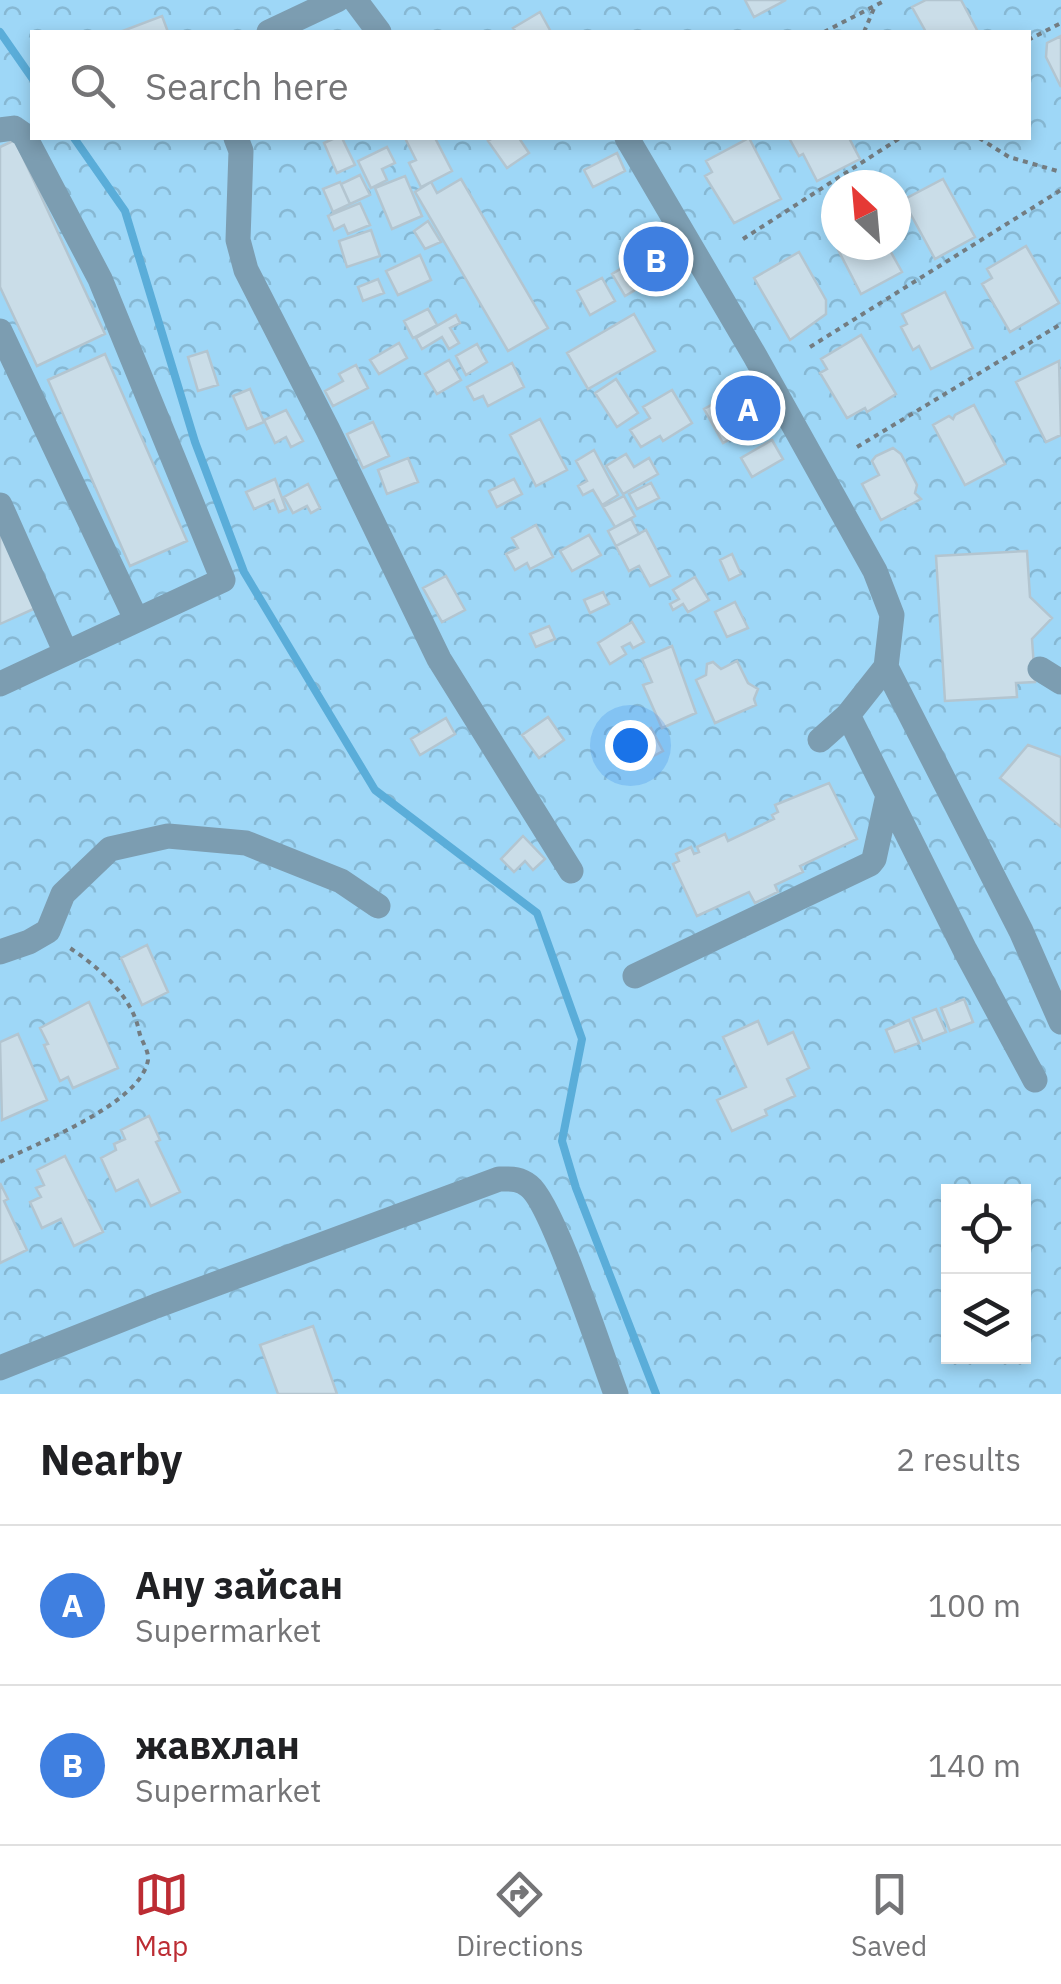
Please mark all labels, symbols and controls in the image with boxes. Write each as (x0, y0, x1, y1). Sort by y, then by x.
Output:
search box (30, 30, 1031, 140)
icon: search (65, 58, 120, 113)
text: Search here (145, 61, 349, 110)
north arrow (821, 170, 911, 260)
pin: B (624, 222, 688, 296)
pin: A (716, 370, 780, 446)
your location (605, 720, 656, 771)
map controls (941, 1184, 1031, 1364)
button: locate (941, 1184, 1031, 1274)
button: layers (941, 1274, 1031, 1364)
text: Nearby (40, 1432, 182, 1487)
text: 2 results (896, 1438, 1021, 1480)
text: Ану зайсан (135, 1560, 343, 1609)
text: A (62, 1584, 83, 1626)
text: 100 m (928, 1584, 1021, 1626)
text: Supermarket (135, 1609, 322, 1651)
text: жавхлан (135, 1720, 300, 1769)
text: B (62, 1744, 83, 1786)
text: 140 m (928, 1744, 1021, 1786)
text: Supermarket (135, 1769, 322, 1811)
tab: Map (134, 1867, 189, 1964)
tab: Directions (456, 1867, 584, 1964)
tab: Saved (851, 1867, 927, 1964)

